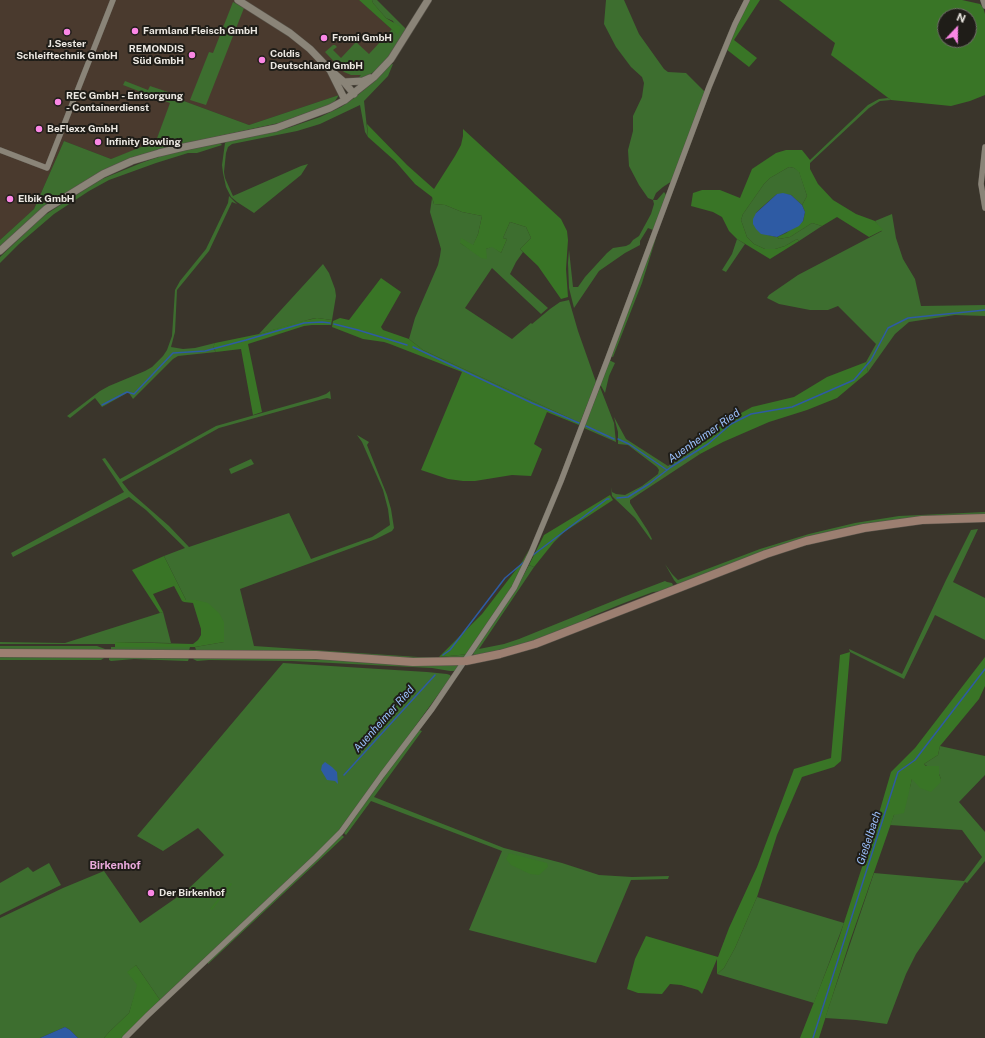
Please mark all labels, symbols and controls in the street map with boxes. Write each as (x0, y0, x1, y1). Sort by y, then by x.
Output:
north arrow (937, 8, 977, 48)
text: N (955, 11, 967, 25)
place label: Farmland Fleisch GmbH (143, 25, 258, 37)
marker: Farmland Fleisch GmbH (130, 26, 140, 36)
marker: J.Sester Schleiftechnik GmbH (62, 27, 72, 37)
place label: Fromi GmbH (332, 32, 392, 44)
marker: Fromi GmbH (319, 33, 329, 43)
place label: J.Sester Schleiftechnik GmbH (16, 38, 118, 62)
place label: REMONDIS Süd GmbH (129, 43, 184, 66)
place label: Coldis Deutschland GmbH (270, 48, 363, 72)
marker: REMONDIS Süd GmbH (187, 50, 197, 60)
marker: Coldis Deutschland GmbH (257, 55, 267, 65)
place label: REC GmbH - Entsorgung - Containerdienst (66, 90, 183, 114)
marker: REC GmbH - Entsorgung - Containerdienst (53, 97, 63, 107)
place label: BeFlexx GmbH (47, 123, 118, 135)
marker: BeFlexx GmbH (34, 124, 44, 134)
place label: Infinity Bowling (106, 136, 181, 148)
marker: Infinity Bowling (93, 137, 103, 147)
place label: Elbik GmbH (18, 193, 75, 205)
marker: Elbik GmbH (5, 194, 15, 204)
water label: Auenheimer Ried (666, 406, 742, 466)
water label: Auenheimer Ried (351, 683, 417, 755)
water label: Gießelbach (854, 809, 884, 867)
district label: Birkenhof (89, 859, 141, 873)
place label: Der Birkenhof (159, 887, 225, 899)
marker: Der Birkenhof (146, 888, 156, 898)

